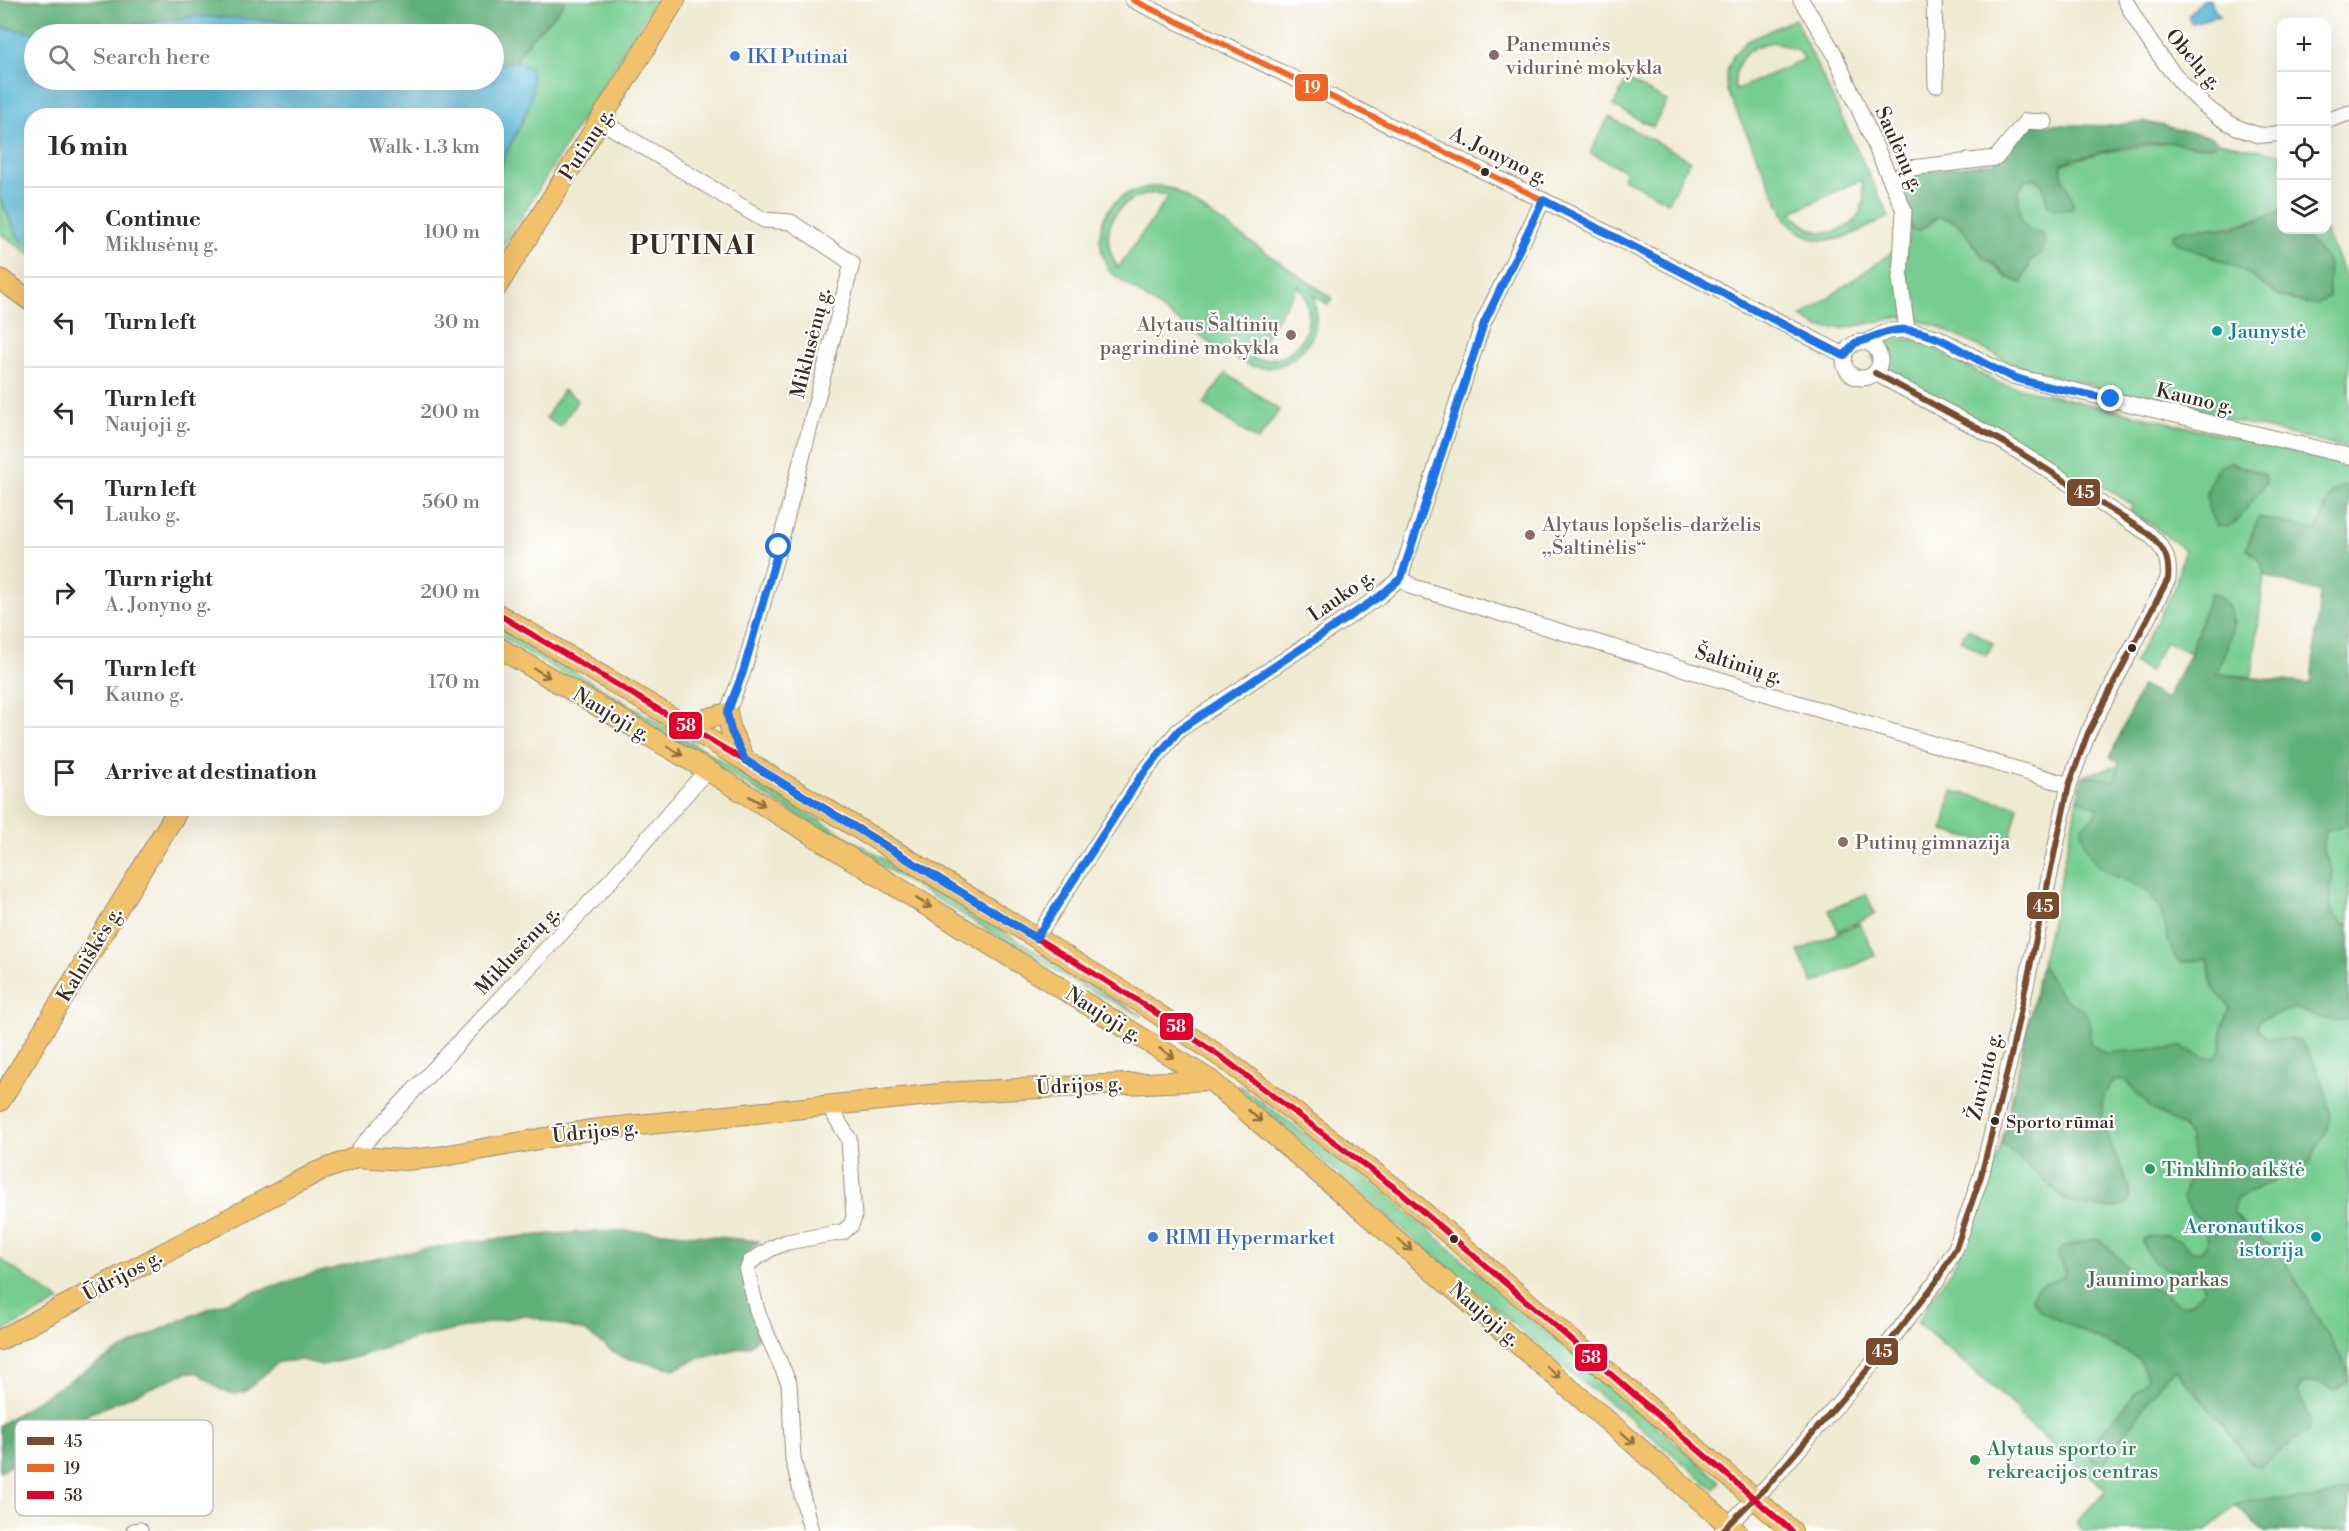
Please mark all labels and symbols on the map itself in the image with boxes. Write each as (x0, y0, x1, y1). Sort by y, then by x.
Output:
street label: Obelų g. (2159, 24, 2226, 96)
place label: Panemunės vidurinė mokykla (1505, 33, 1663, 81)
place label: IKI Putinai (747, 45, 849, 70)
marker: Panemunės vidurinė mokykla (1487, 48, 1501, 62)
marker: IKI Putinai (728, 49, 742, 63)
line badge: 19 (1294, 73, 1329, 102)
text: 19 (1303, 78, 1321, 98)
street label: Saulėnų g. (1869, 103, 1929, 196)
street label: Putinų g. (555, 104, 620, 186)
street label: A. Jonyno g. (1444, 121, 1552, 191)
unlabelled marker (1479, 166, 1491, 178)
district label: PUTINAI (630, 230, 756, 262)
street label: Miklusėnų g. (786, 286, 837, 401)
place label: Alytaus Šaltinių pagrindinė mokykla (1100, 312, 1280, 361)
place label: Jaunystė (2228, 320, 2306, 345)
marker: Jaunystė (2210, 324, 2224, 338)
marker: Alytaus Šaltinių pagrindinė mokykla (1284, 328, 1298, 342)
street label: Kauno g. (2153, 378, 2236, 421)
route end (2097, 385, 2123, 411)
line badge: 45 (2066, 478, 2101, 507)
text: 45 (2074, 483, 2094, 503)
place label: Alytaus lopšelis-darželis „Šaltinėlis“ (1541, 513, 1761, 561)
marker: Alytaus lopšelis-darželis „Šaltinėlis“ (1523, 528, 1537, 542)
route start (765, 533, 791, 559)
street label: Lauko g. (1304, 564, 1380, 628)
street label: Šaltinių g. (1692, 639, 1785, 691)
unlabelled marker (2126, 642, 2138, 654)
one-way arrow (534, 667, 551, 679)
street label: Naujoji g. (568, 682, 654, 748)
line badge: 58 (668, 711, 703, 740)
text: 58 (676, 716, 696, 736)
one-way arrow (666, 745, 683, 757)
one-way arrow (748, 795, 765, 807)
place label: Putinų gimnazija (1855, 831, 2011, 856)
marker: Putinų gimnazija (1836, 835, 1850, 849)
line badge: 45 (2026, 891, 2060, 920)
one-way arrow (915, 897, 932, 909)
text: 45 (2033, 897, 2053, 917)
street label: Miklusėnų g. (470, 901, 566, 1001)
street label: Kalniškės g. (52, 903, 128, 1007)
street label: Naujoji g. (1060, 982, 1146, 1049)
line badge: 58 (1159, 1012, 1194, 1041)
text: 58 (1166, 1017, 1186, 1037)
street label: Žuvinto g. (1962, 1030, 2008, 1123)
one-way arrow (1159, 1047, 1176, 1060)
street label: Ūdrijos g. (1035, 1071, 1123, 1101)
one-way arrow (1247, 1110, 1263, 1123)
place label: Sporto rūmai (2006, 1111, 2115, 1134)
street label: Ūdrijos g. (551, 1115, 639, 1149)
marker: Sporto rūmai (1989, 1115, 2001, 1127)
place label: Tinklinio aikštė (2162, 1158, 2305, 1183)
marker: Tinklinio aikštė (2143, 1162, 2157, 1176)
place label: Aeronautikos istorija (2183, 1215, 2305, 1263)
place label: RIMI Hypermarket (1165, 1226, 1335, 1251)
marker: RIMI Hypermarket (1146, 1230, 1160, 1244)
marker: Aeronautikos istorija (2309, 1230, 2323, 1244)
unlabelled marker (1448, 1233, 1460, 1245)
one-way arrow (1397, 1238, 1412, 1252)
street label: Ūdrijos g. (78, 1244, 167, 1308)
park label: Jaunimo parkas (2086, 1268, 2229, 1293)
street label: Naujoji g. (1443, 1278, 1525, 1353)
line badge: 45 (1865, 1337, 1899, 1366)
text: 45 (1872, 1342, 1892, 1362)
line badge: 58 (1574, 1343, 1608, 1372)
text: 58 (1581, 1348, 1601, 1368)
one-way arrow (1545, 1366, 1561, 1379)
legend (15, 1420, 213, 1516)
one-way arrow (1620, 1431, 1635, 1445)
text: 45 (64, 1432, 83, 1452)
place label: Alytaus sporto ir rekreacijos centras (1986, 1437, 2158, 1485)
marker: Alytaus sporto ir rekreacijos centras (1968, 1453, 1982, 1467)
text: 19 (64, 1459, 80, 1479)
text: 58 (64, 1486, 83, 1506)

